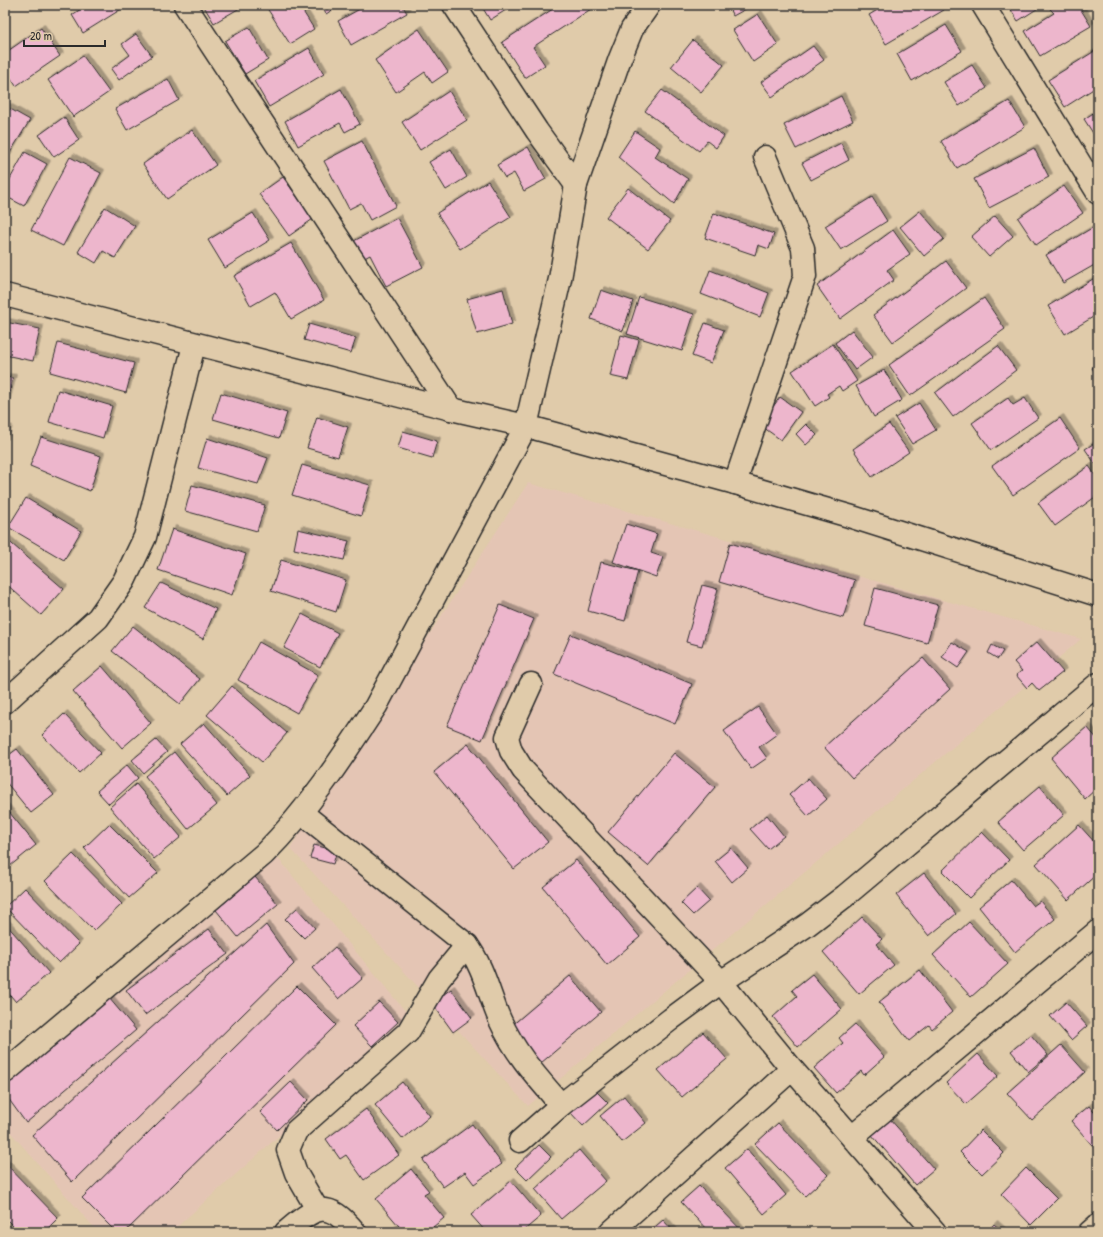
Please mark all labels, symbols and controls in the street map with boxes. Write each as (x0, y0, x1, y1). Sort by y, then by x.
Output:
scale bar (24, 22, 105, 48)
text: 20 m (30, 27, 52, 44)

